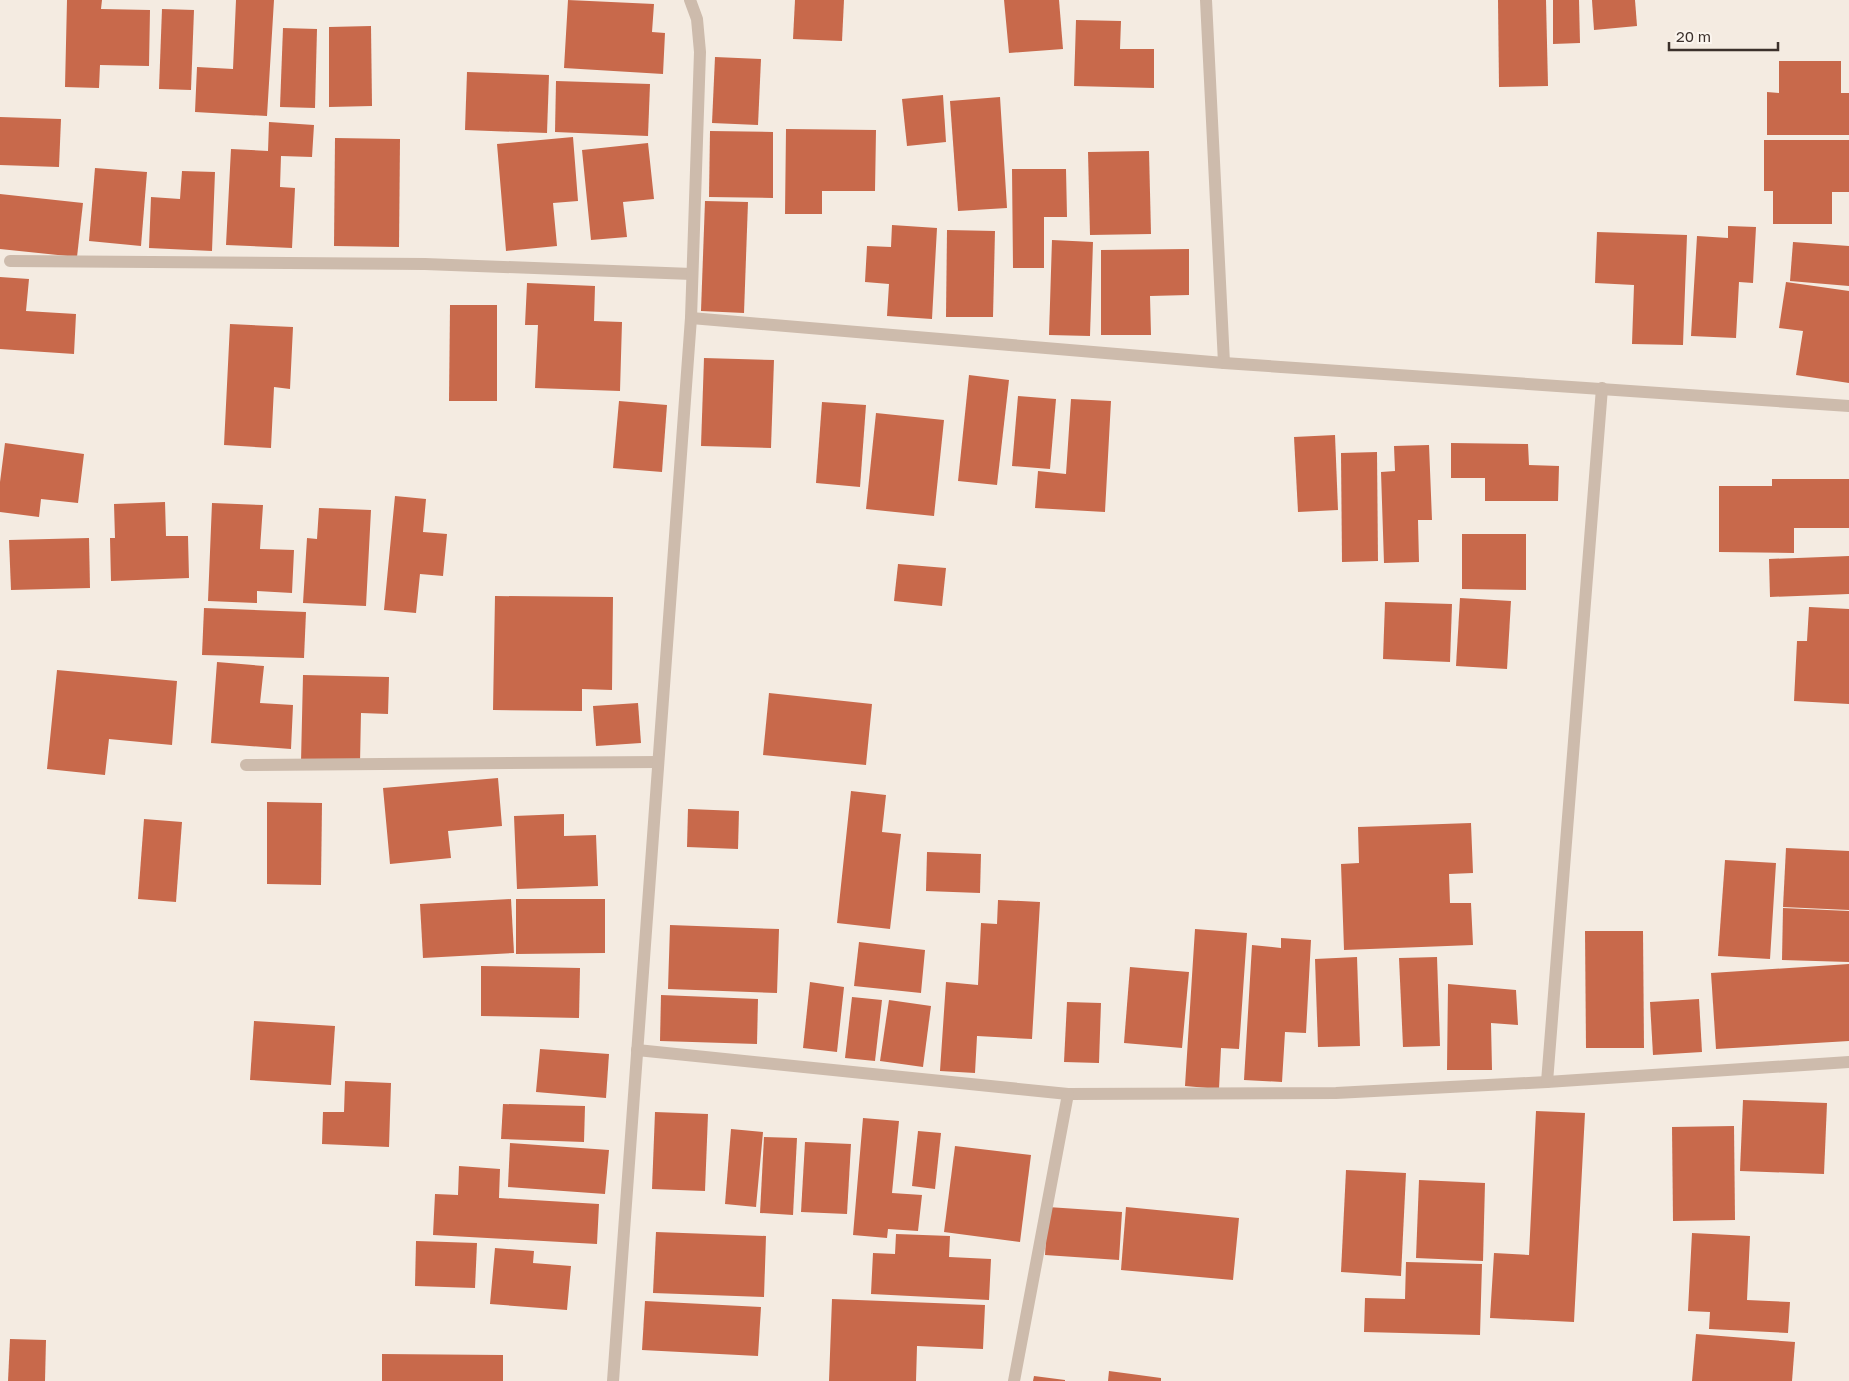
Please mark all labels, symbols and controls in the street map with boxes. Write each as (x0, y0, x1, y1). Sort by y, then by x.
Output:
scale bar (1669, 20, 1778, 52)
text: 20 m (1676, 27, 1711, 45)

